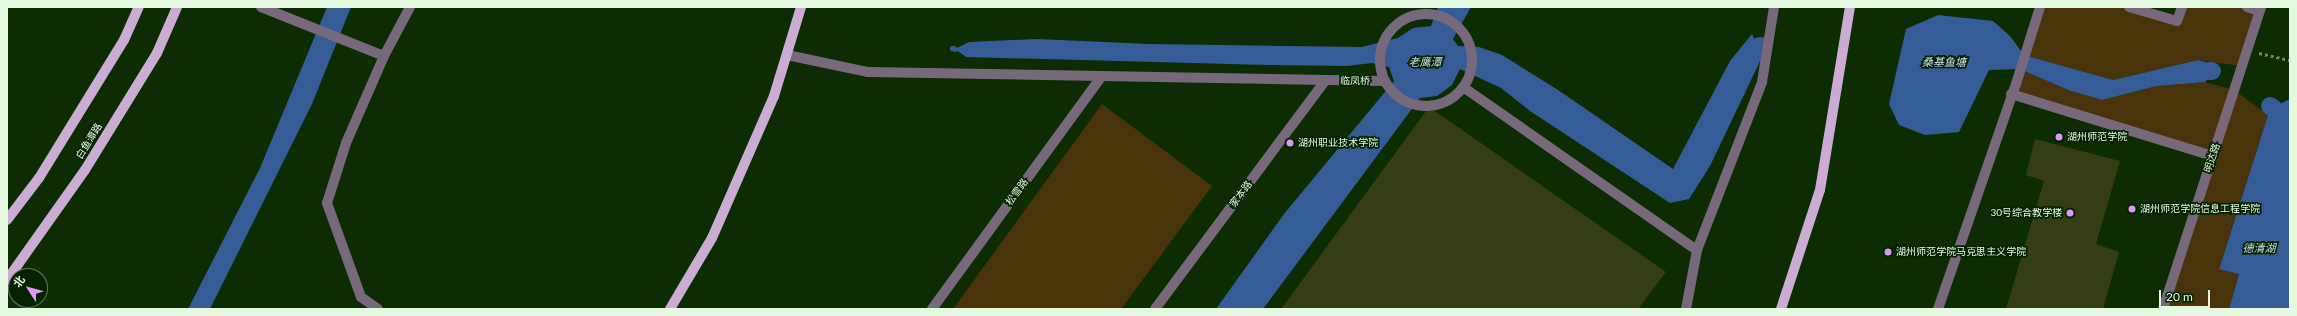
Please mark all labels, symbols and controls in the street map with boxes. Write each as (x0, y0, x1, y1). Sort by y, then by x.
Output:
water label: 老鹰潭 (1409, 55, 1441, 69)
water label: 桑基鱼塘 (1922, 55, 1966, 69)
street label: 临凤桥 (1340, 75, 1370, 87)
street label: 白鱼潭路 (73, 121, 105, 161)
place label: 湖州师范学院 (2067, 131, 2127, 143)
marker: 湖州师范学院 (2054, 132, 2064, 142)
place label: 湖州职业技术学院 (1298, 137, 1378, 149)
marker: 湖州职业技术学院 (1285, 138, 1295, 148)
street label: 明达路 (2202, 142, 2222, 174)
street label: 松雪路 (1003, 176, 1031, 208)
street label: 家本路 (1227, 178, 1255, 210)
place label: 湖州师范学院信息工程学院 (2140, 203, 2260, 215)
marker: 湖州师范学院信息工程学院 (2127, 204, 2137, 214)
place label: 30号综合教学楼 (1990, 207, 2062, 219)
marker: 30号综合教学楼 (2065, 208, 2075, 218)
water label: 德清湖 (2243, 241, 2275, 255)
place label: 湖州师范学院马克思主义学院 (1896, 246, 2026, 258)
marker: 湖州师范学院马克思主义学院 (1883, 247, 1893, 257)
north arrow (8, 268, 48, 308)
text: 北 (10, 273, 27, 290)
scale bar (2161, 282, 2212, 308)
text: 20 m (2166, 289, 2193, 304)

